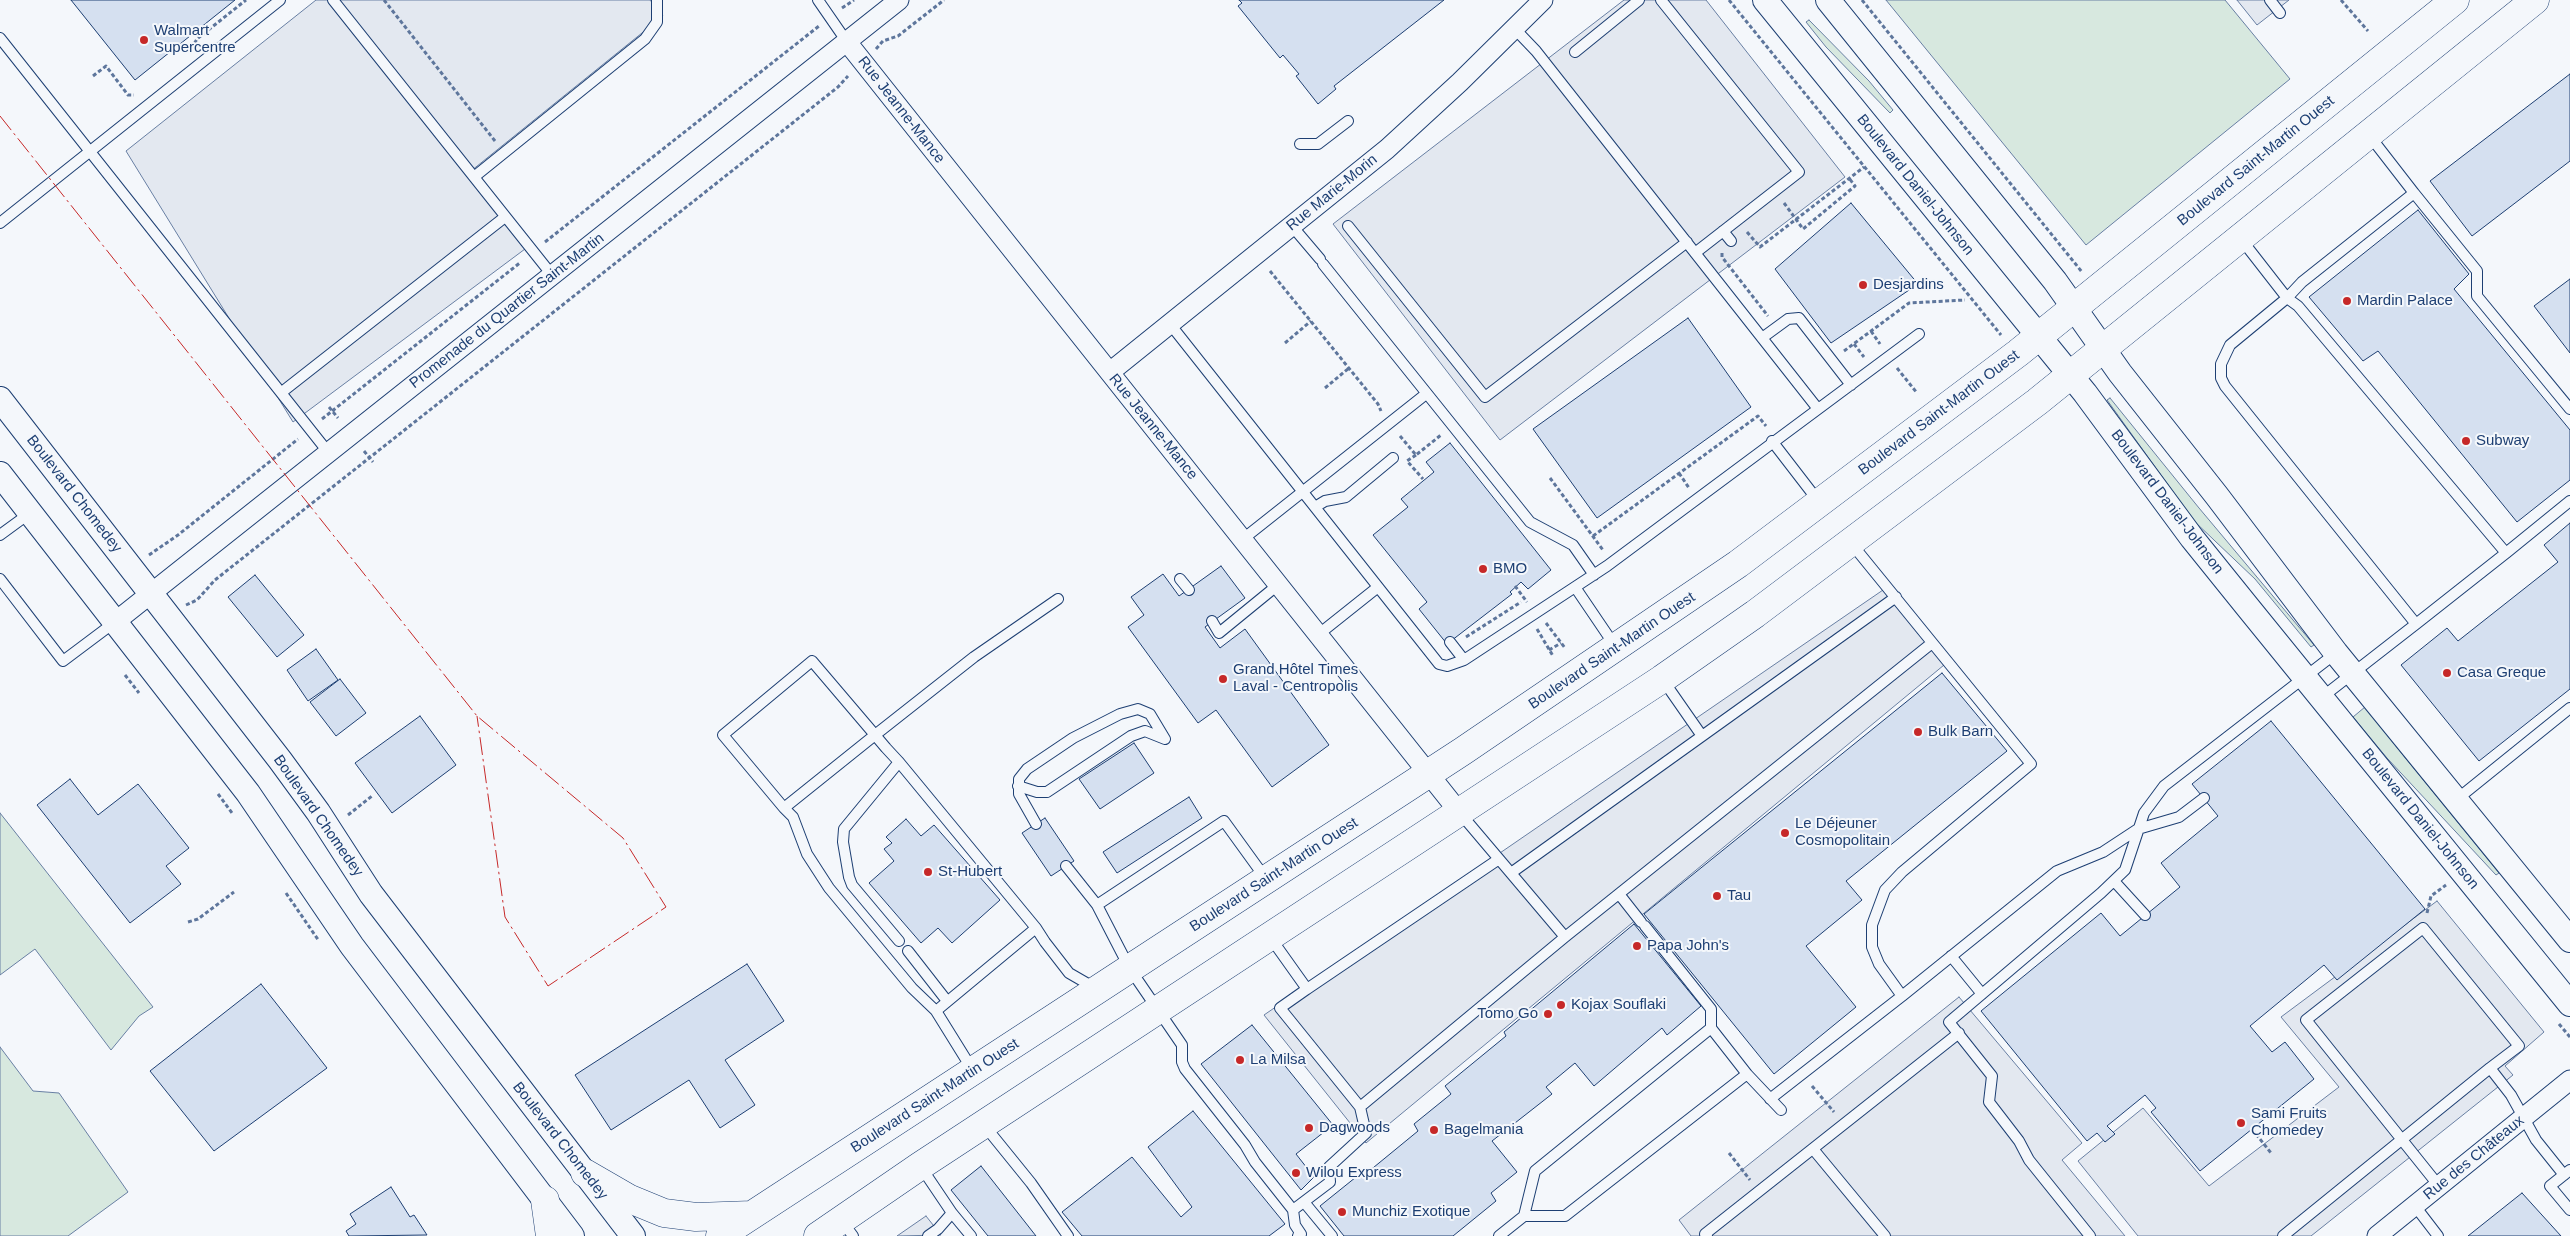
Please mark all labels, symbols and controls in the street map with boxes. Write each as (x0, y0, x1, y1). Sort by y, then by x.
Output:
place label: Walmart Supercentre (154, 22, 236, 57)
marker: Walmart Supercentre (138, 34, 150, 46)
street label: Rue Jeanne-Mance (854, 53, 948, 167)
street label: Boulevard Saint-Martin Ouest (2174, 92, 2338, 230)
street label: Boulevard Daniel-Johnson (1853, 111, 1977, 259)
street label: Rue Marie-Morin (1283, 151, 1381, 235)
street label: Promenade du Quartier Saint-Martin (406, 229, 608, 393)
place label: Desjardins (1873, 276, 1944, 294)
marker: Desjardins (1857, 279, 1869, 291)
place label: Mardin Palace (2357, 292, 2453, 310)
marker: Mardin Palace (2341, 295, 2353, 307)
street label: Boulevard Saint-Martin Ouest (1855, 347, 2023, 479)
street label: Rue Jeanne-Mance (1105, 370, 1201, 484)
street label: Boulevard Daniel-Johnson (2107, 426, 2227, 578)
street label: Boulevard Chomedey (23, 432, 125, 556)
place label: Subway (2476, 432, 2529, 450)
marker: Subway (2460, 435, 2472, 447)
place label: BMO (1493, 560, 1527, 578)
marker: BMO (1477, 563, 1489, 575)
street label: Boulevard Saint-Martin Ouest (1525, 589, 1699, 713)
place label: Grand Hôtel Times Laval - Centropolis (1233, 661, 1358, 696)
place label: Casa Greque (2457, 664, 2546, 682)
marker: Casa Greque (2441, 667, 2453, 679)
marker: Grand Hôtel Times Laval - Centropolis (1217, 673, 1229, 685)
place label: Bulk Barn (1928, 723, 1993, 741)
marker: Bulk Barn (1912, 726, 1924, 738)
street label: Boulevard Daniel-Johnson (2358, 745, 2482, 893)
street label: Boulevard Chomedey (269, 752, 367, 880)
street label: Boulevard Saint-Martin Ouest (1187, 814, 1361, 936)
place label: Le Déjeuner Cosmopolitain (1795, 815, 1890, 850)
marker: Le Déjeuner Cosmopolitain (1779, 827, 1791, 839)
place label: St-Hubert (938, 863, 1002, 881)
marker: St-Hubert (922, 866, 934, 878)
place label: Tau (1727, 887, 1751, 905)
marker: Tau (1711, 890, 1723, 902)
place label: Papa John's (1647, 937, 1729, 955)
marker: Papa John's (1631, 940, 1643, 952)
place label: Kojax Souflaki (1571, 996, 1666, 1014)
marker: Kojax Souflaki (1555, 999, 1567, 1011)
place label: Tomo Go (1477, 1005, 1538, 1023)
marker: Tomo Go (1542, 1008, 1554, 1020)
street label: Boulevard Saint-Martin Ouest (848, 1035, 1022, 1157)
place label: La Milsa (1250, 1051, 1306, 1069)
marker: La Milsa (1234, 1054, 1246, 1066)
street label: Boulevard Chomedey (509, 1079, 611, 1203)
place label: Sami Fruits Chomedey (2251, 1105, 2327, 1140)
street label: Rue des Châteaux (2420, 1112, 2528, 1204)
marker: Sami Fruits Chomedey (2235, 1117, 2247, 1129)
place label: Dagwoods (1319, 1119, 1390, 1137)
place label: Bagelmania (1444, 1121, 1523, 1139)
marker: Dagwoods (1303, 1122, 1315, 1134)
marker: Bagelmania (1428, 1124, 1440, 1136)
place label: Wilou Express (1306, 1164, 1402, 1182)
marker: Wilou Express (1290, 1167, 1302, 1179)
place label: Munchiz Exotique (1352, 1203, 1470, 1221)
marker: Munchiz Exotique (1336, 1206, 1348, 1218)

